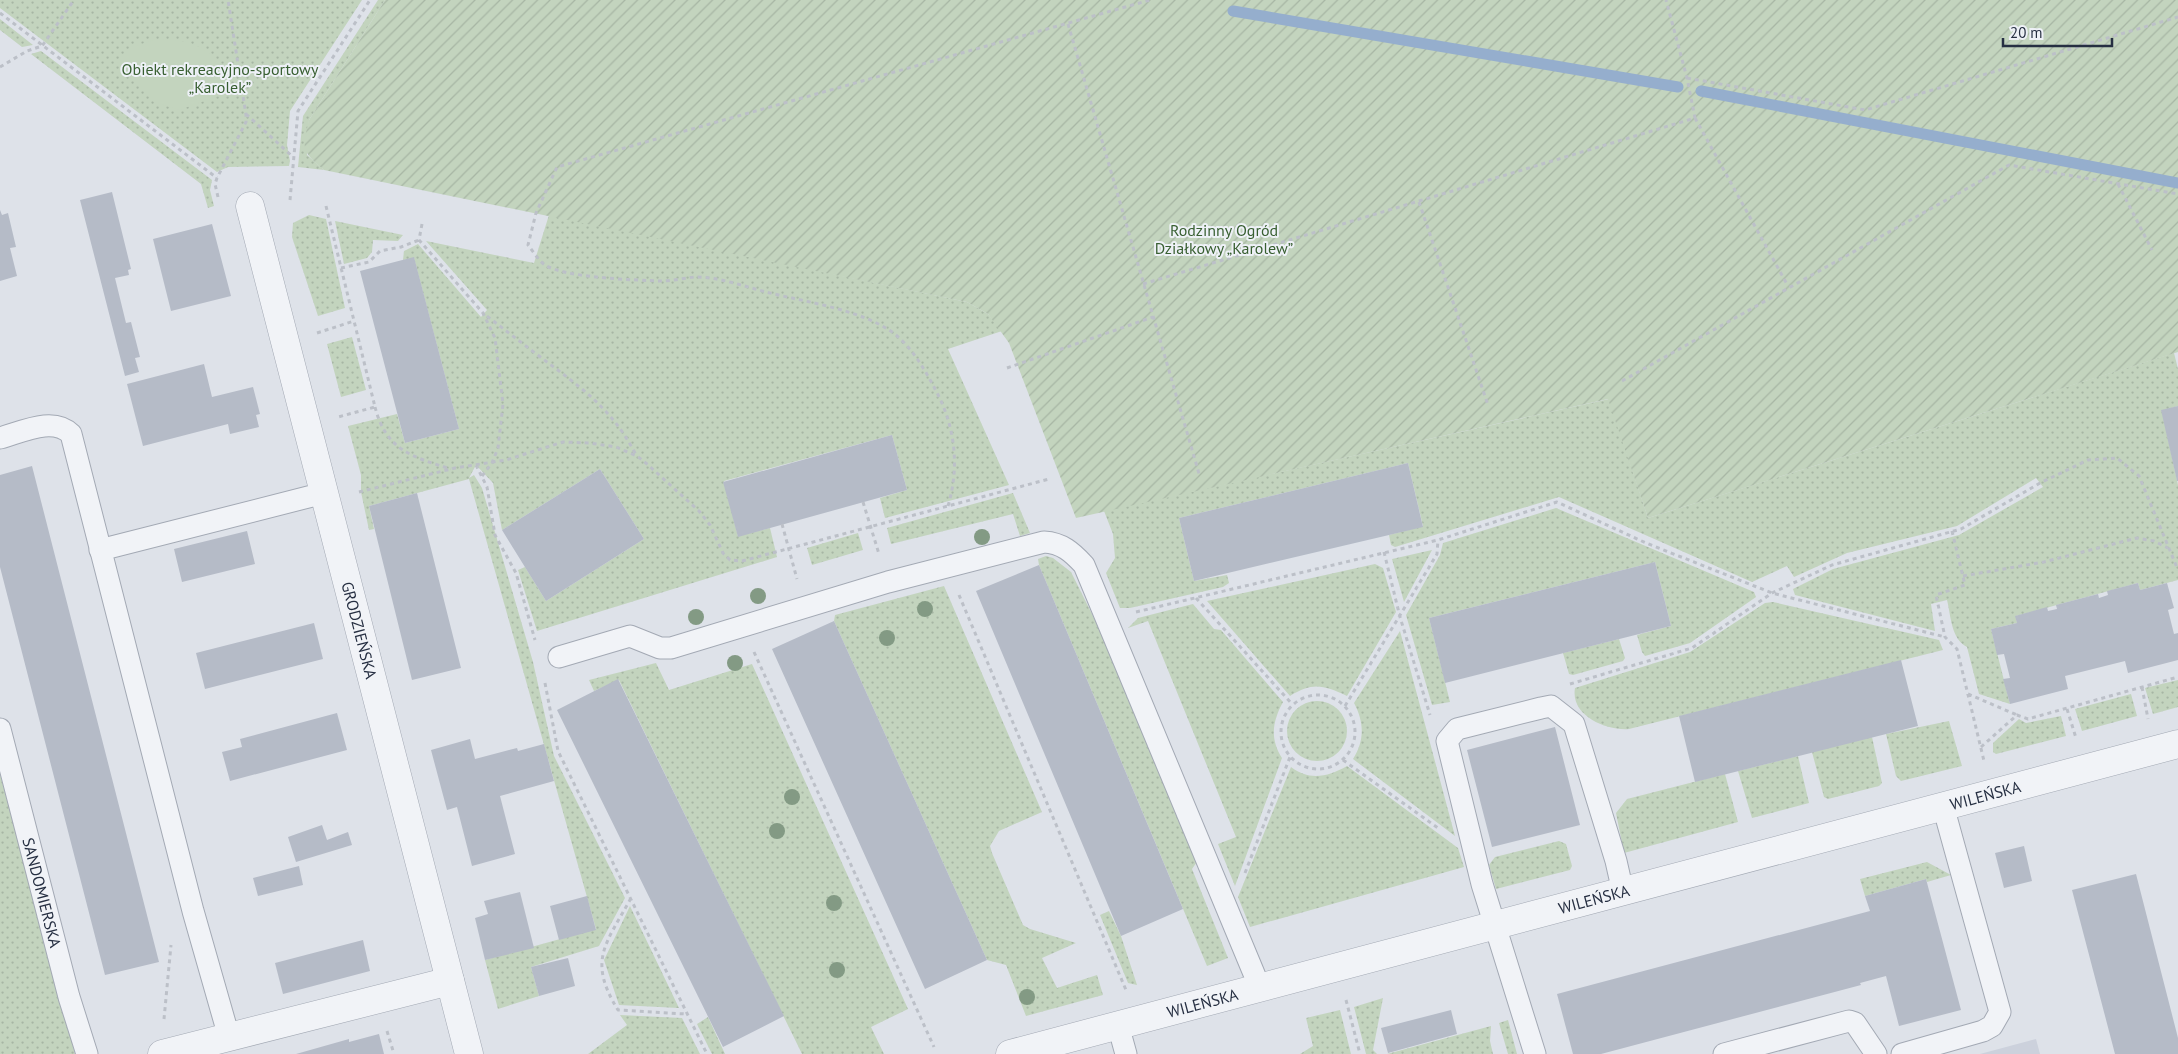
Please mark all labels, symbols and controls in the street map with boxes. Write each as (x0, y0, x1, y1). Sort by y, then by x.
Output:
scale bar (2003, 15, 2112, 47)
text: 20 m (2010, 23, 2043, 42)
park label: Obiekt rekreacyjno-sportowy „Karolek” (122, 59, 319, 97)
park label: Rodzinny Ogród Działkowy „Karolew” (1155, 220, 1293, 258)
street label: GRODZIEŃSKA (337, 579, 382, 681)
street label: WILEŃSKA (1948, 776, 2024, 814)
street label: SANDOMIERSKA (18, 836, 66, 950)
street label: WILEŃSKA (1556, 880, 1632, 918)
street label: WILEŃSKA (1165, 984, 1241, 1022)

